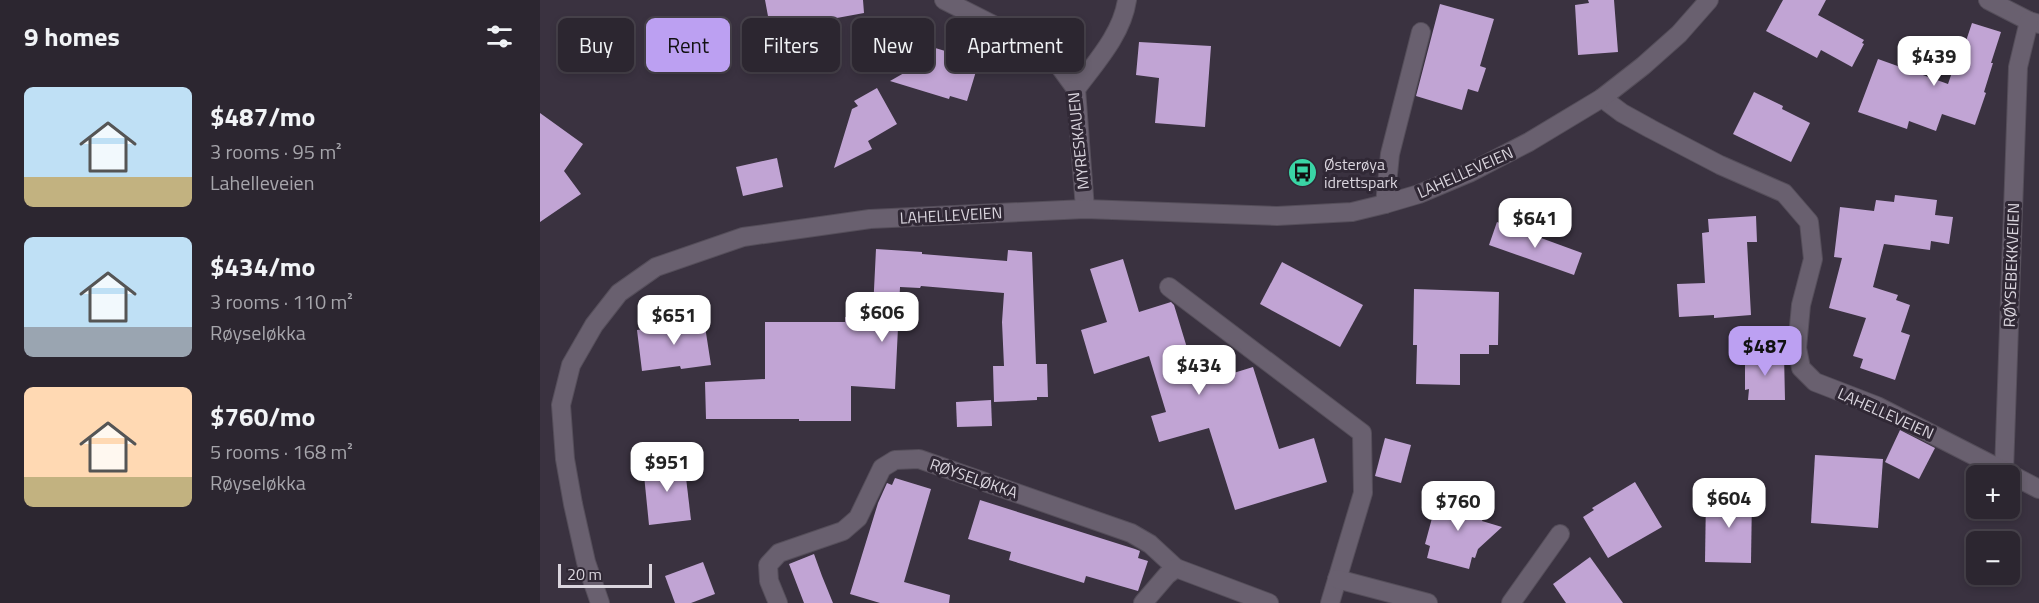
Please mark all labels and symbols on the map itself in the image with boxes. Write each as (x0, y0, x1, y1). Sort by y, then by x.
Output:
pin: $439 (1898, 36, 1970, 87)
street label: MYRESKAUEN (1061, 91, 1095, 191)
street label: LAHELLEVEIEN (1413, 140, 1517, 204)
place label: Østerøya idrettspark (1324, 152, 1398, 194)
bus stop icon: Østerøya idrettspark (1287, 157, 1319, 189)
pin: $641 (1499, 198, 1571, 249)
street label: LAHELLEVEIEN (899, 200, 1003, 230)
street label: RØYSEBEKKVEIEN (1997, 202, 2025, 328)
pin: $606 (846, 292, 918, 343)
pin: $651 (638, 295, 710, 346)
pin: $487 (1729, 326, 1801, 377)
pin: $434 (1163, 345, 1235, 396)
street label: LAHELLEVEIEN (1834, 381, 1938, 445)
pin: $951 (631, 442, 703, 493)
street label: RØYSELØKKA (927, 452, 1022, 504)
pin: $604 (1693, 478, 1765, 529)
pin: $760 (1422, 481, 1494, 532)
scale bar (558, 561, 652, 588)

